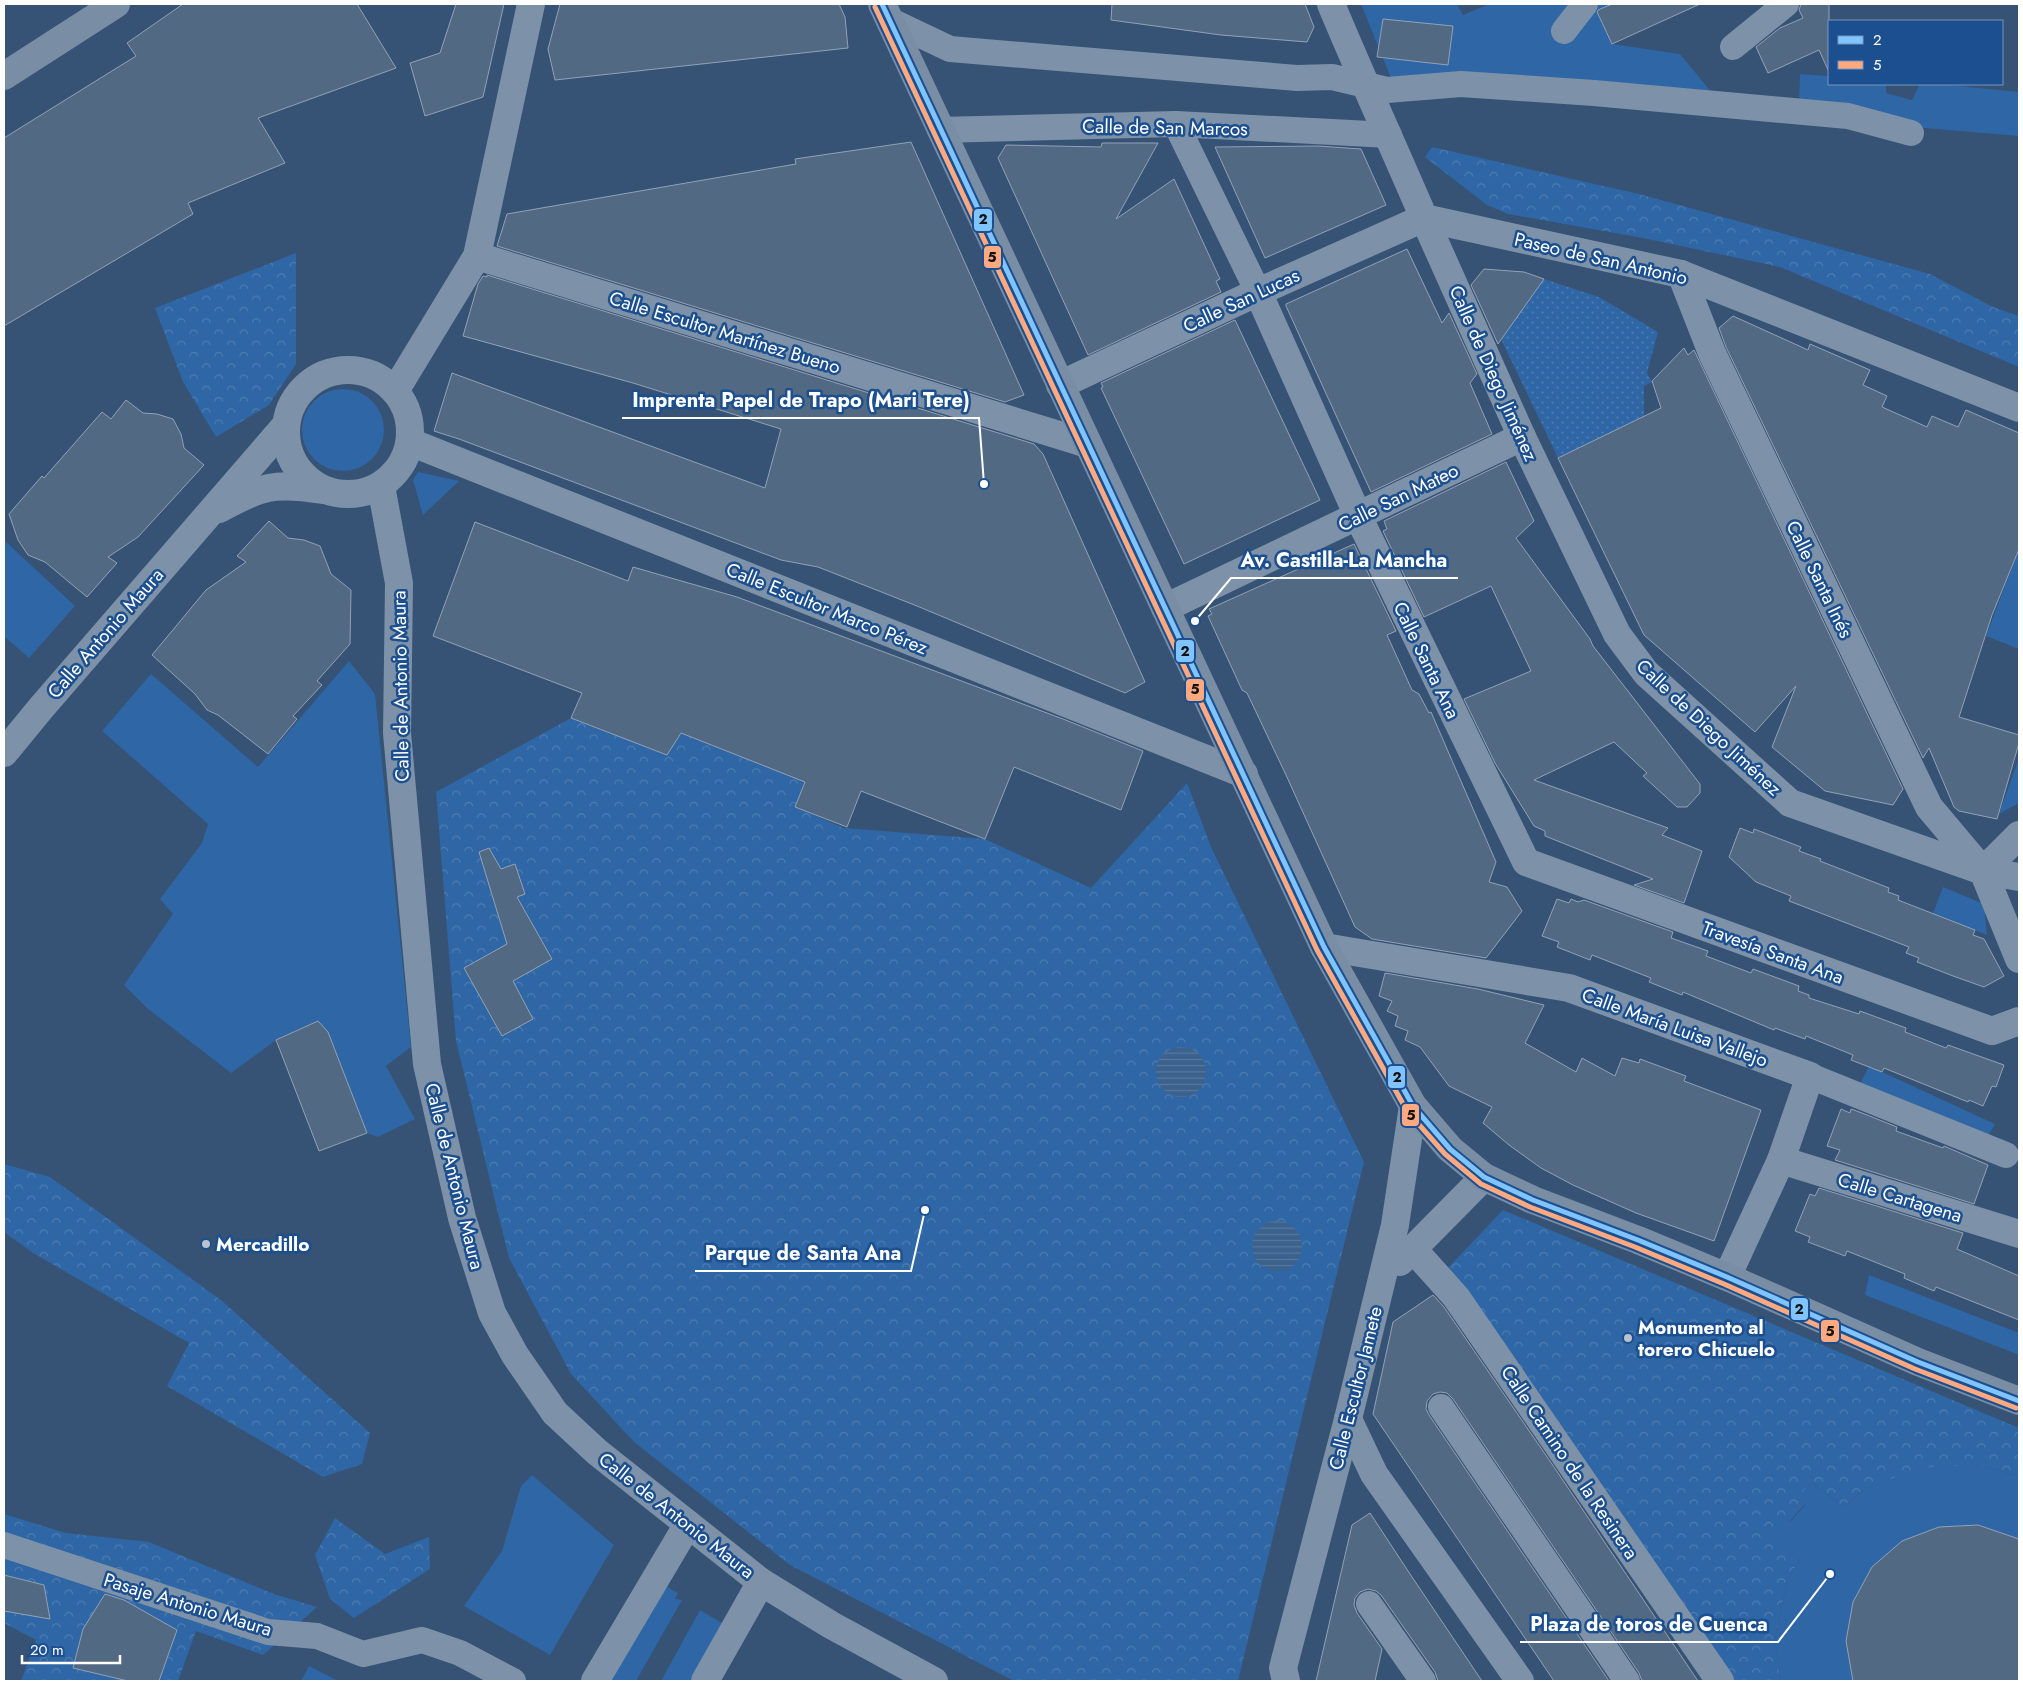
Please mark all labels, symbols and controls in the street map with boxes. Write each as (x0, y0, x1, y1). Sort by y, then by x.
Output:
legend (1828, 20, 2003, 85)
text: 2 (1873, 29, 1882, 51)
text: 5 (1873, 54, 1881, 76)
street label: Calle de San Marcos (1082, 113, 1248, 142)
line badge: 2 (973, 208, 993, 232)
text: 2 (978, 209, 988, 229)
street label: Paseo de San Antonio (1512, 225, 1690, 292)
line badge: 5 (983, 245, 1002, 269)
text: 5 (987, 247, 997, 267)
street label: Calle San Lucas (1179, 262, 1304, 339)
street label: Calle de Diego Jiménez (1443, 281, 1545, 466)
street label: Calle Escultor Martínez Bueno (606, 284, 844, 381)
callout: Imprenta Papel de Trapo (Mari Tere) (622, 383, 979, 418)
text: Imprenta Papel de Trapo (Mari Tere) (632, 386, 970, 415)
street label: Calle San Mateo (1333, 457, 1463, 538)
street label: Calle Santa Inés (1779, 516, 1860, 643)
callout: Av. Castilla-La Mancha (1231, 543, 1458, 578)
text: Av. Castilla-La Mancha (1240, 546, 1447, 575)
street label: Calle Escultor Marco Pérez (722, 556, 932, 661)
street label: Calle Antonio Maura (41, 562, 170, 704)
street label: Calle de Antonio Maura (385, 590, 416, 782)
street label: Calle Santa Ana (1387, 597, 1467, 723)
line badge: 2 (1175, 639, 1195, 663)
text: 2 (1180, 641, 1190, 661)
street label: Calle de Diego Jiménez (1630, 653, 1787, 802)
line badge: 5 (1185, 678, 1205, 702)
text: 5 (1190, 679, 1200, 699)
street label: Travesía Santa Ana (1698, 914, 1847, 991)
street label: Calle María Luisa Vallejo (1578, 981, 1772, 1074)
line badge: 2 (1387, 1065, 1406, 1089)
text: 2 (1392, 1067, 1402, 1087)
street label: Calle de Antonio Maura (418, 1080, 491, 1272)
line badge: 5 (1401, 1103, 1420, 1127)
text: 5 (1406, 1105, 1416, 1125)
street label: Calle Cartagena (1834, 1166, 1965, 1229)
place label: Mercadillo (216, 1231, 309, 1258)
callout: Parque de Santa Ana (695, 1236, 911, 1271)
marker: Mercadillo (200, 1238, 212, 1250)
text: Parque de Santa Ana (705, 1239, 901, 1268)
line badge: 2 (1790, 1297, 1809, 1321)
text: 2 (1794, 1299, 1804, 1319)
street label: Calle Escultor Jamete (1322, 1303, 1389, 1473)
place label: Monumento al torero Chicuelo (1638, 1314, 1775, 1363)
line badge: 5 (1820, 1319, 1840, 1343)
text: 5 (1825, 1321, 1835, 1341)
marker: Monumento al torero Chicuelo (1622, 1332, 1634, 1344)
street label: Calle Camino de la Resinera (1495, 1360, 1645, 1564)
street label: Calle de Antonio Maura (593, 1446, 760, 1585)
street label: Pasaje Antonio Maura (100, 1566, 275, 1643)
callout: Plaza de toros de Cuenca (1520, 1607, 1778, 1642)
text: Plaza de toros de Cuenca (1530, 1610, 1768, 1639)
scale bar (22, 1632, 120, 1664)
text: 20 m (30, 1639, 64, 1661)

